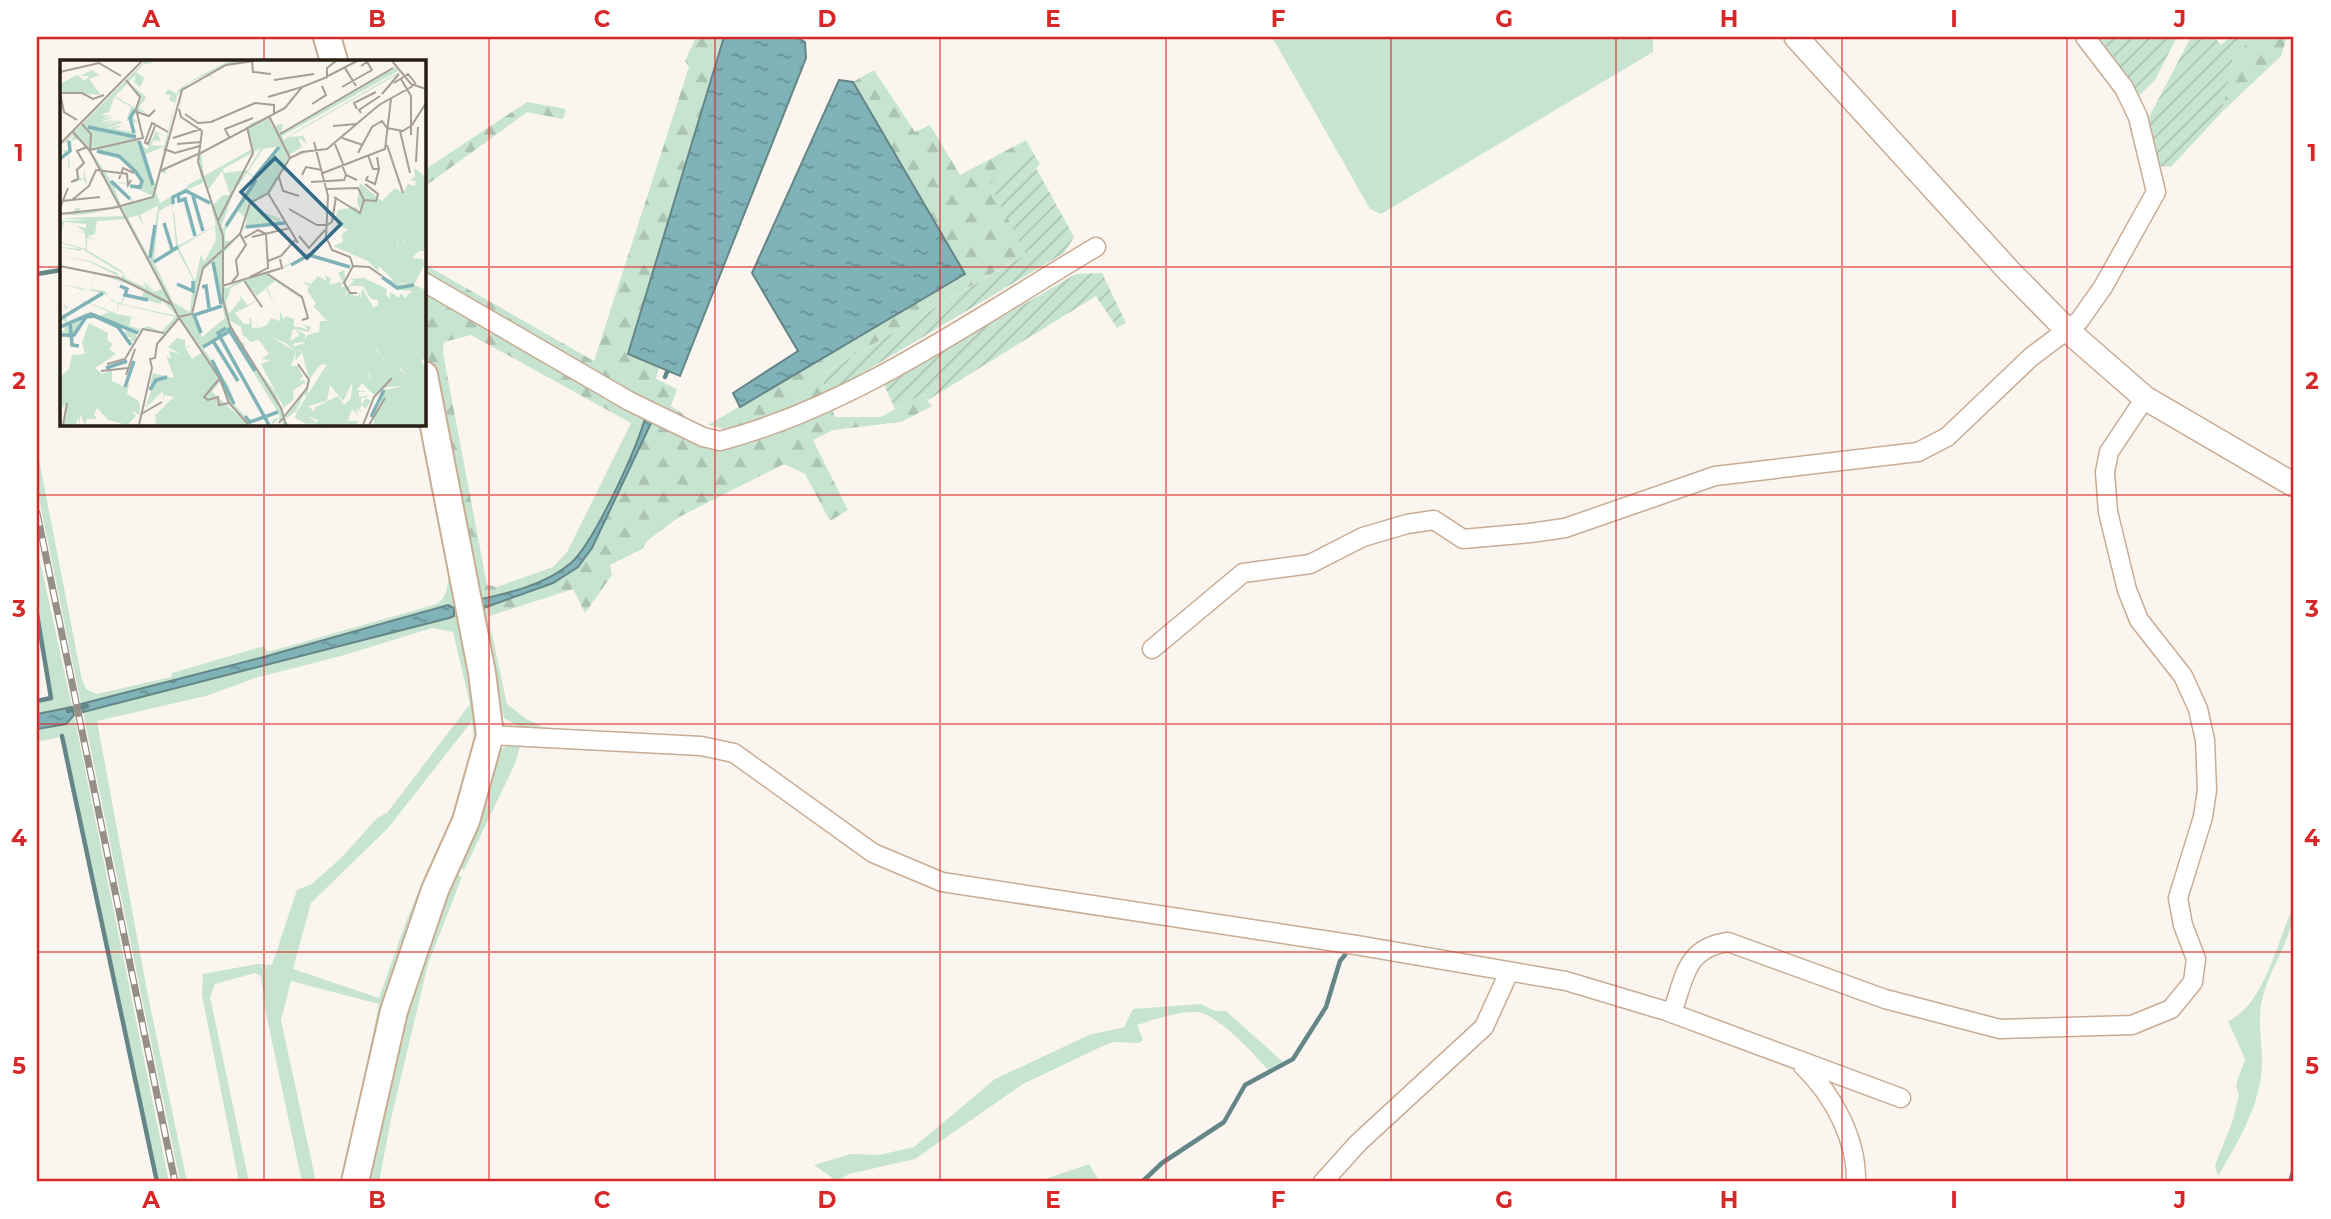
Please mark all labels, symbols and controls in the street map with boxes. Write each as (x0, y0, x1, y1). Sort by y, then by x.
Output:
text: A (141, 5, 160, 33)
text: B (368, 5, 386, 33)
text: C (594, 5, 611, 33)
text: D (818, 5, 837, 33)
text: E (1045, 5, 1061, 33)
text: F (1271, 5, 1286, 33)
text: G (1495, 5, 1513, 33)
text: H (1720, 5, 1738, 33)
text: I (1950, 5, 1958, 33)
text: J (2173, 5, 2186, 33)
inset map (60, 60, 425, 425)
text: 1 (14, 139, 24, 167)
text: 1 (2307, 139, 2317, 167)
text: 2 (12, 367, 26, 395)
text: 2 (2305, 367, 2319, 395)
text: 3 (11, 595, 26, 623)
text: 3 (2304, 595, 2319, 623)
text: 4 (11, 824, 27, 852)
text: 4 (2304, 824, 2320, 852)
text: 5 (12, 1052, 26, 1080)
text: 5 (2305, 1052, 2319, 1080)
text: A (141, 1186, 160, 1214)
text: B (368, 1186, 386, 1214)
text: C (594, 1186, 611, 1214)
text: D (818, 1186, 837, 1214)
text: E (1045, 1186, 1061, 1214)
text: F (1271, 1186, 1286, 1214)
text: G (1495, 1186, 1513, 1214)
text: H (1720, 1186, 1738, 1214)
text: I (1950, 1186, 1958, 1214)
text: J (2173, 1186, 2186, 1214)

